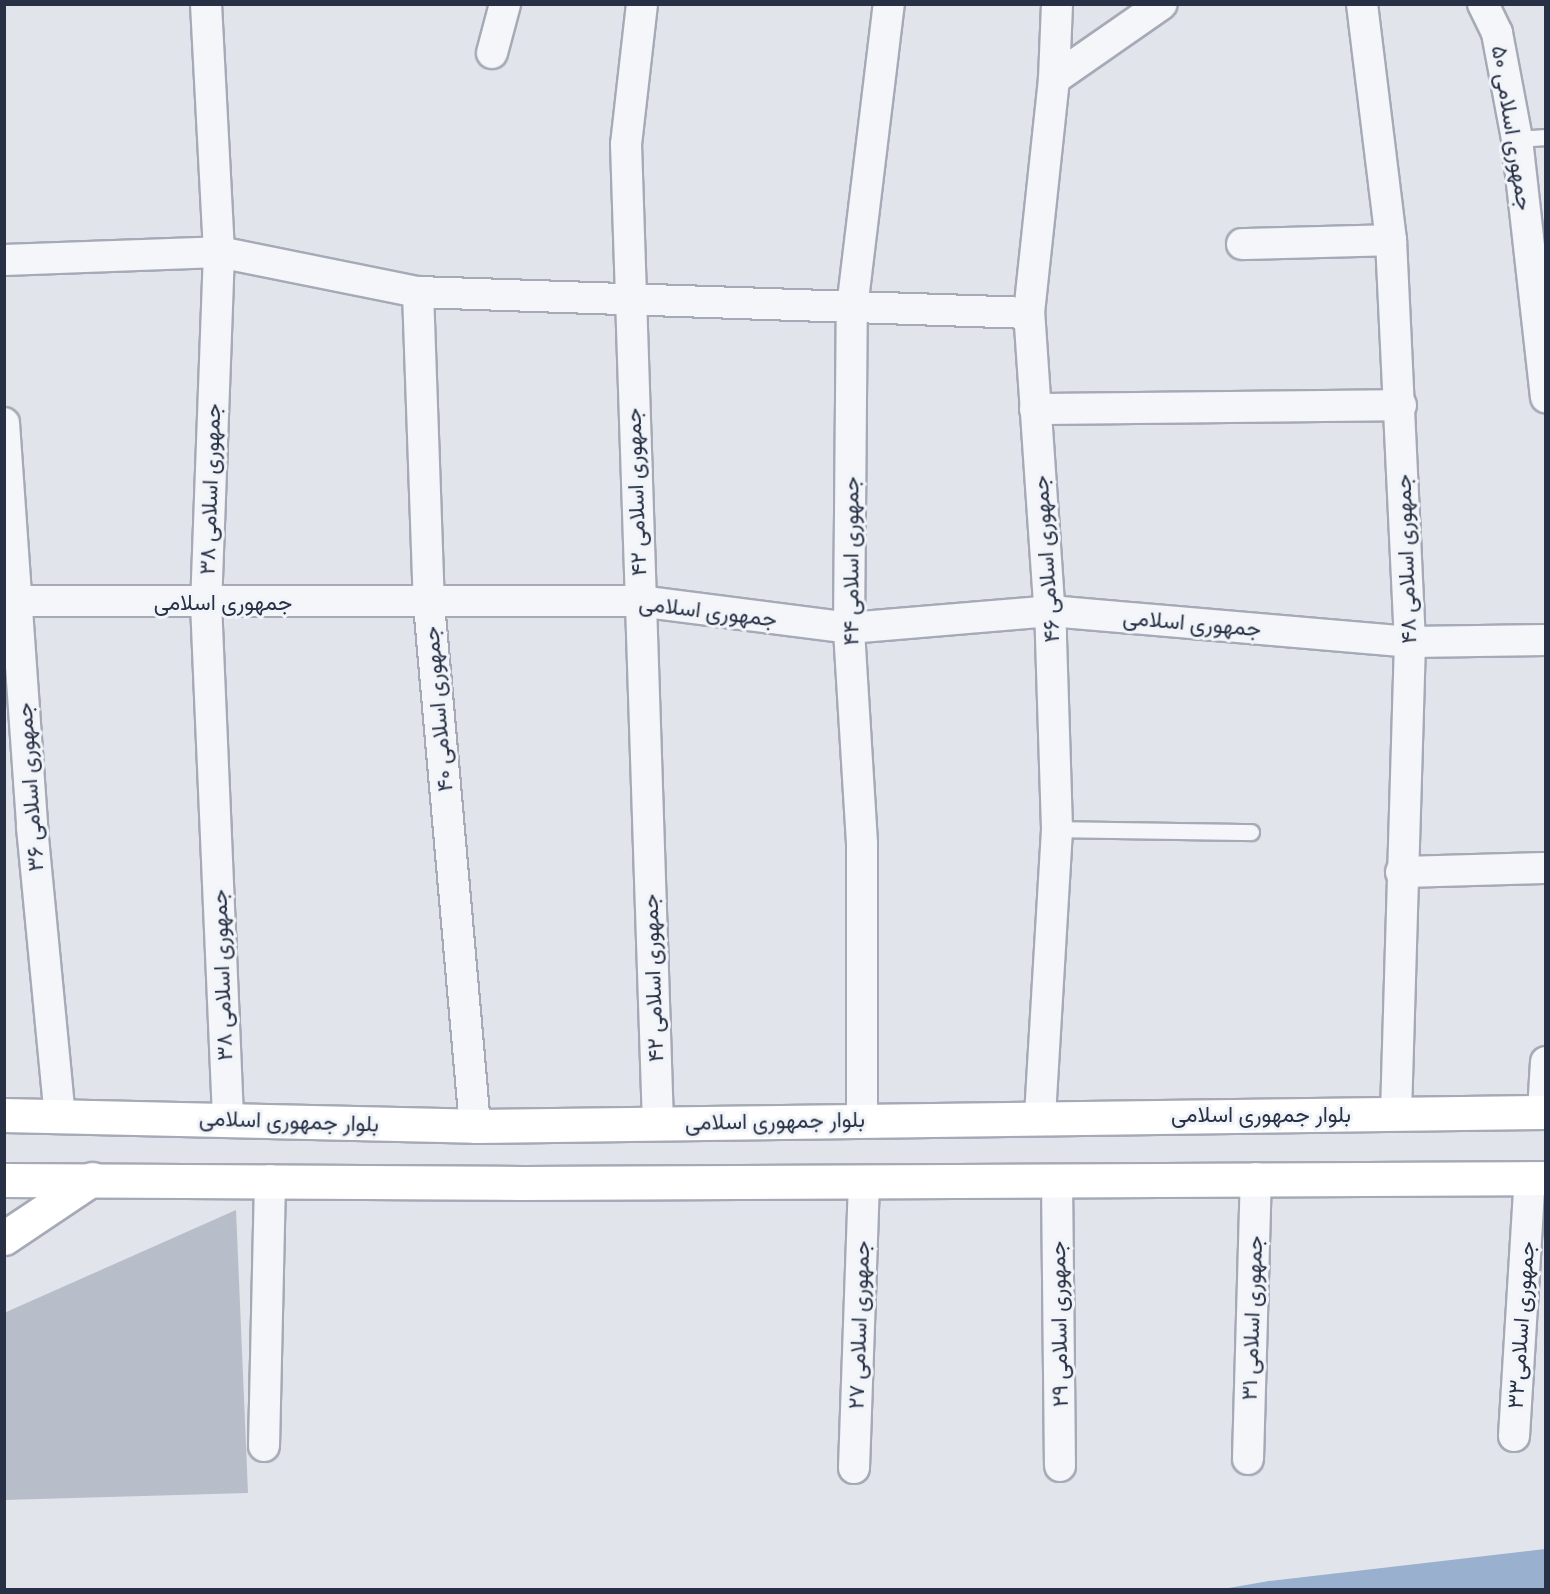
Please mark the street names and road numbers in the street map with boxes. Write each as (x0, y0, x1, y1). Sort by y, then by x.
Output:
street label: جمهوری اسلامی ۵۰ (1486, 44, 1538, 212)
street label: جمهوری اسلامی ۳۸ (194, 403, 226, 575)
street label: جمهوری اسلامی ۴۲ (620, 407, 652, 577)
street label: جمهوری اسلامی ۴۸ (1390, 474, 1422, 644)
street label: جمهوری اسلامی ۴۶ (1027, 475, 1065, 643)
street label: جمهوری اسلامی ۴۴ (838, 476, 864, 646)
street label: جمهوری اسلامی (638, 589, 778, 633)
street label: جمهوری اسلامی (154, 590, 292, 616)
street label: جمهوری اسلامی (1122, 604, 1262, 642)
street label: جمهوری اسلامی ۴۰ (418, 625, 458, 793)
street label: جمهوری اسلامی ۳۶ (11, 702, 49, 872)
street label: جمهوری اسلامی ۳۸ (206, 889, 238, 1061)
street label: جمهوری اسلامی ۴۲ (637, 893, 669, 1063)
street label: بلوار جمهوری اسلامی (1171, 1102, 1351, 1128)
street label: بلوار جمهوری اسلامی (199, 1105, 379, 1137)
street label: بلوار جمهوری اسلامی (685, 1106, 865, 1136)
street label: جمهوری اسلامی ۳۱ (1236, 1235, 1268, 1401)
street label: جمهوری اسلامی ۲۷ (843, 1240, 875, 1410)
street label: جمهوری اسلامی۳۳ (1502, 1240, 1540, 1410)
street label: جمهوری اسلامی ۲۹ (1044, 1241, 1074, 1407)

